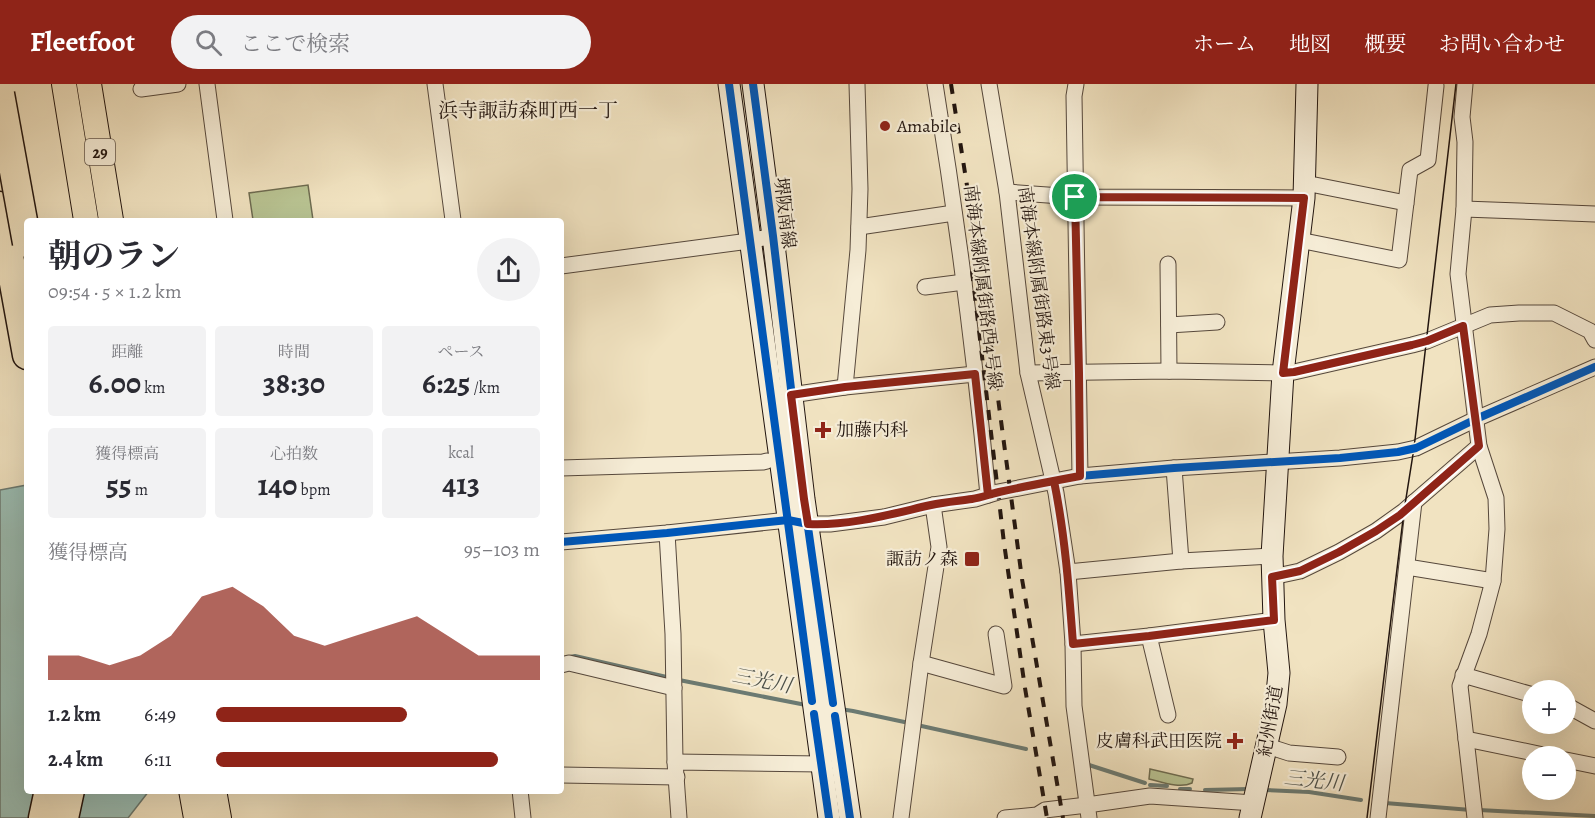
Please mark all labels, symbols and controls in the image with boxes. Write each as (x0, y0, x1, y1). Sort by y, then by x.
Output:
search box (171, 15, 591, 69)
text: Fleetfoot (30, 23, 135, 61)
icon: search (192, 26, 225, 59)
text: ここで検索 (240, 29, 350, 59)
text: ホーム (1193, 30, 1256, 58)
text: 地図 (1289, 30, 1331, 58)
text: 概要 (1364, 30, 1406, 58)
text: お問い合わせ (1439, 30, 1565, 58)
district label: 浜寺諏訪森町西一丁 (438, 97, 618, 124)
place label: Amabile (896, 114, 957, 138)
marker: Amabile (878, 119, 892, 133)
road number: 29 (85, 139, 115, 165)
pin (1049, 171, 1100, 222)
street label: 堺阪南線 (769, 176, 801, 250)
icon: arrive (1058, 180, 1091, 213)
street label: 南海本線附属街路西4号線 (959, 183, 1007, 391)
street label: 南海本線附属街路東3号線 (1013, 185, 1065, 391)
text: 朝のラン (48, 233, 180, 278)
button: share (477, 238, 540, 301)
text: 09:54 · 5 × 1.2 km (48, 278, 182, 305)
text: 距離 (111, 341, 143, 363)
text: 時間 (278, 341, 310, 363)
text: ペース (437, 341, 485, 363)
text: 6.00 (89, 363, 141, 403)
text: 38:30 (263, 363, 325, 403)
text: 6:25 (422, 363, 470, 403)
text: km (141, 377, 165, 399)
text: /km (470, 377, 500, 399)
place label: 加藤内科 (836, 418, 908, 442)
marker: 加藤内科 (814, 421, 832, 439)
text: kcal (448, 442, 474, 464)
text: 獲得標高 (95, 443, 159, 465)
text: 心拍数 (270, 443, 318, 465)
text: 413 (442, 464, 480, 504)
text: 55 (106, 465, 132, 505)
text: 140 (258, 465, 297, 505)
text: m (132, 479, 148, 501)
text: bpm (297, 479, 331, 501)
text: 95–103 m (464, 536, 540, 563)
text: 獲得標高 (48, 539, 128, 566)
place label: 諏訪ノ森 (886, 547, 958, 571)
marker: 諏訪ノ森 (963, 550, 981, 568)
water label: 三光川 (730, 662, 796, 700)
map controls (1522, 680, 1576, 800)
button: + (1522, 680, 1576, 734)
street label: 紀州街道 (1252, 683, 1288, 759)
text: 1.2 km (48, 701, 101, 728)
text: 6:49 (144, 701, 176, 728)
place label: 皮膚科武田医院 (1096, 729, 1222, 753)
marker: 皮膚科武田医院 (1226, 732, 1244, 750)
text: 2.4 km (48, 746, 103, 773)
text: 6:11 (144, 746, 172, 773)
button: − (1522, 746, 1576, 800)
water label: 三光川 (1283, 764, 1347, 797)

